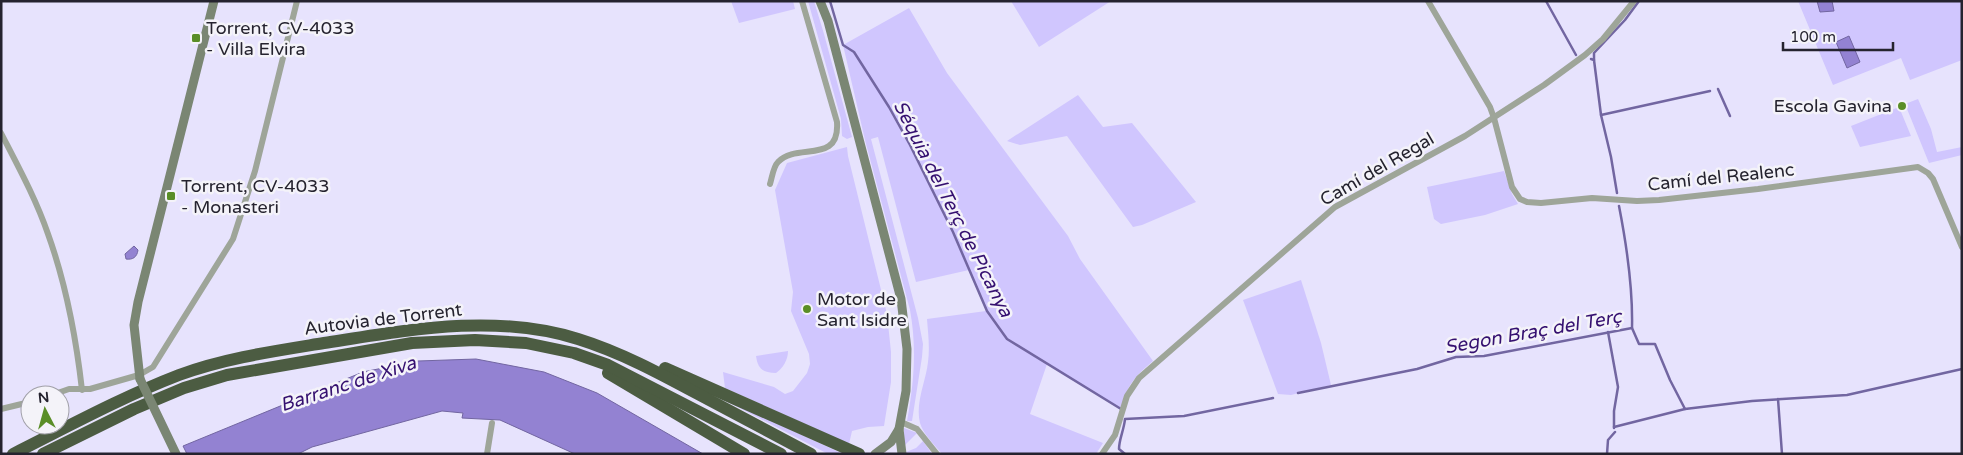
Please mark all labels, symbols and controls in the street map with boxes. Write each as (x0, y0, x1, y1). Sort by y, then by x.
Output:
place label: Torrent, CV-4033 - Villa Elvira (206, 17, 355, 60)
scale bar (1783, 20, 1893, 52)
text: 100 m (1790, 28, 1836, 46)
marker: Torrent, CV-4033 - Villa Elvira (190, 32, 202, 44)
place label: Escola Gavina (1774, 95, 1892, 117)
water label: Séquia del Terç de Picanya (889, 97, 1018, 322)
marker: Escola Gavina (1896, 100, 1908, 112)
street label: Camí del Regal (1316, 127, 1438, 211)
street label: Camí del Realenc (1647, 158, 1795, 196)
place label: Torrent, CV-4033 - Monasteri (181, 175, 330, 218)
marker: Torrent, CV-4033 - Monasteri (165, 190, 177, 202)
place label: Motor de Sant Isidre (817, 288, 907, 331)
street label: Autovia de Torrent (303, 298, 463, 340)
marker: Motor de Sant Isidre (801, 303, 813, 315)
water label: Segon Braç del Terç (1443, 305, 1625, 358)
water label: Barranc de Xiva (277, 351, 420, 416)
north arrow (20, 385, 70, 435)
text: N (37, 389, 50, 407)

